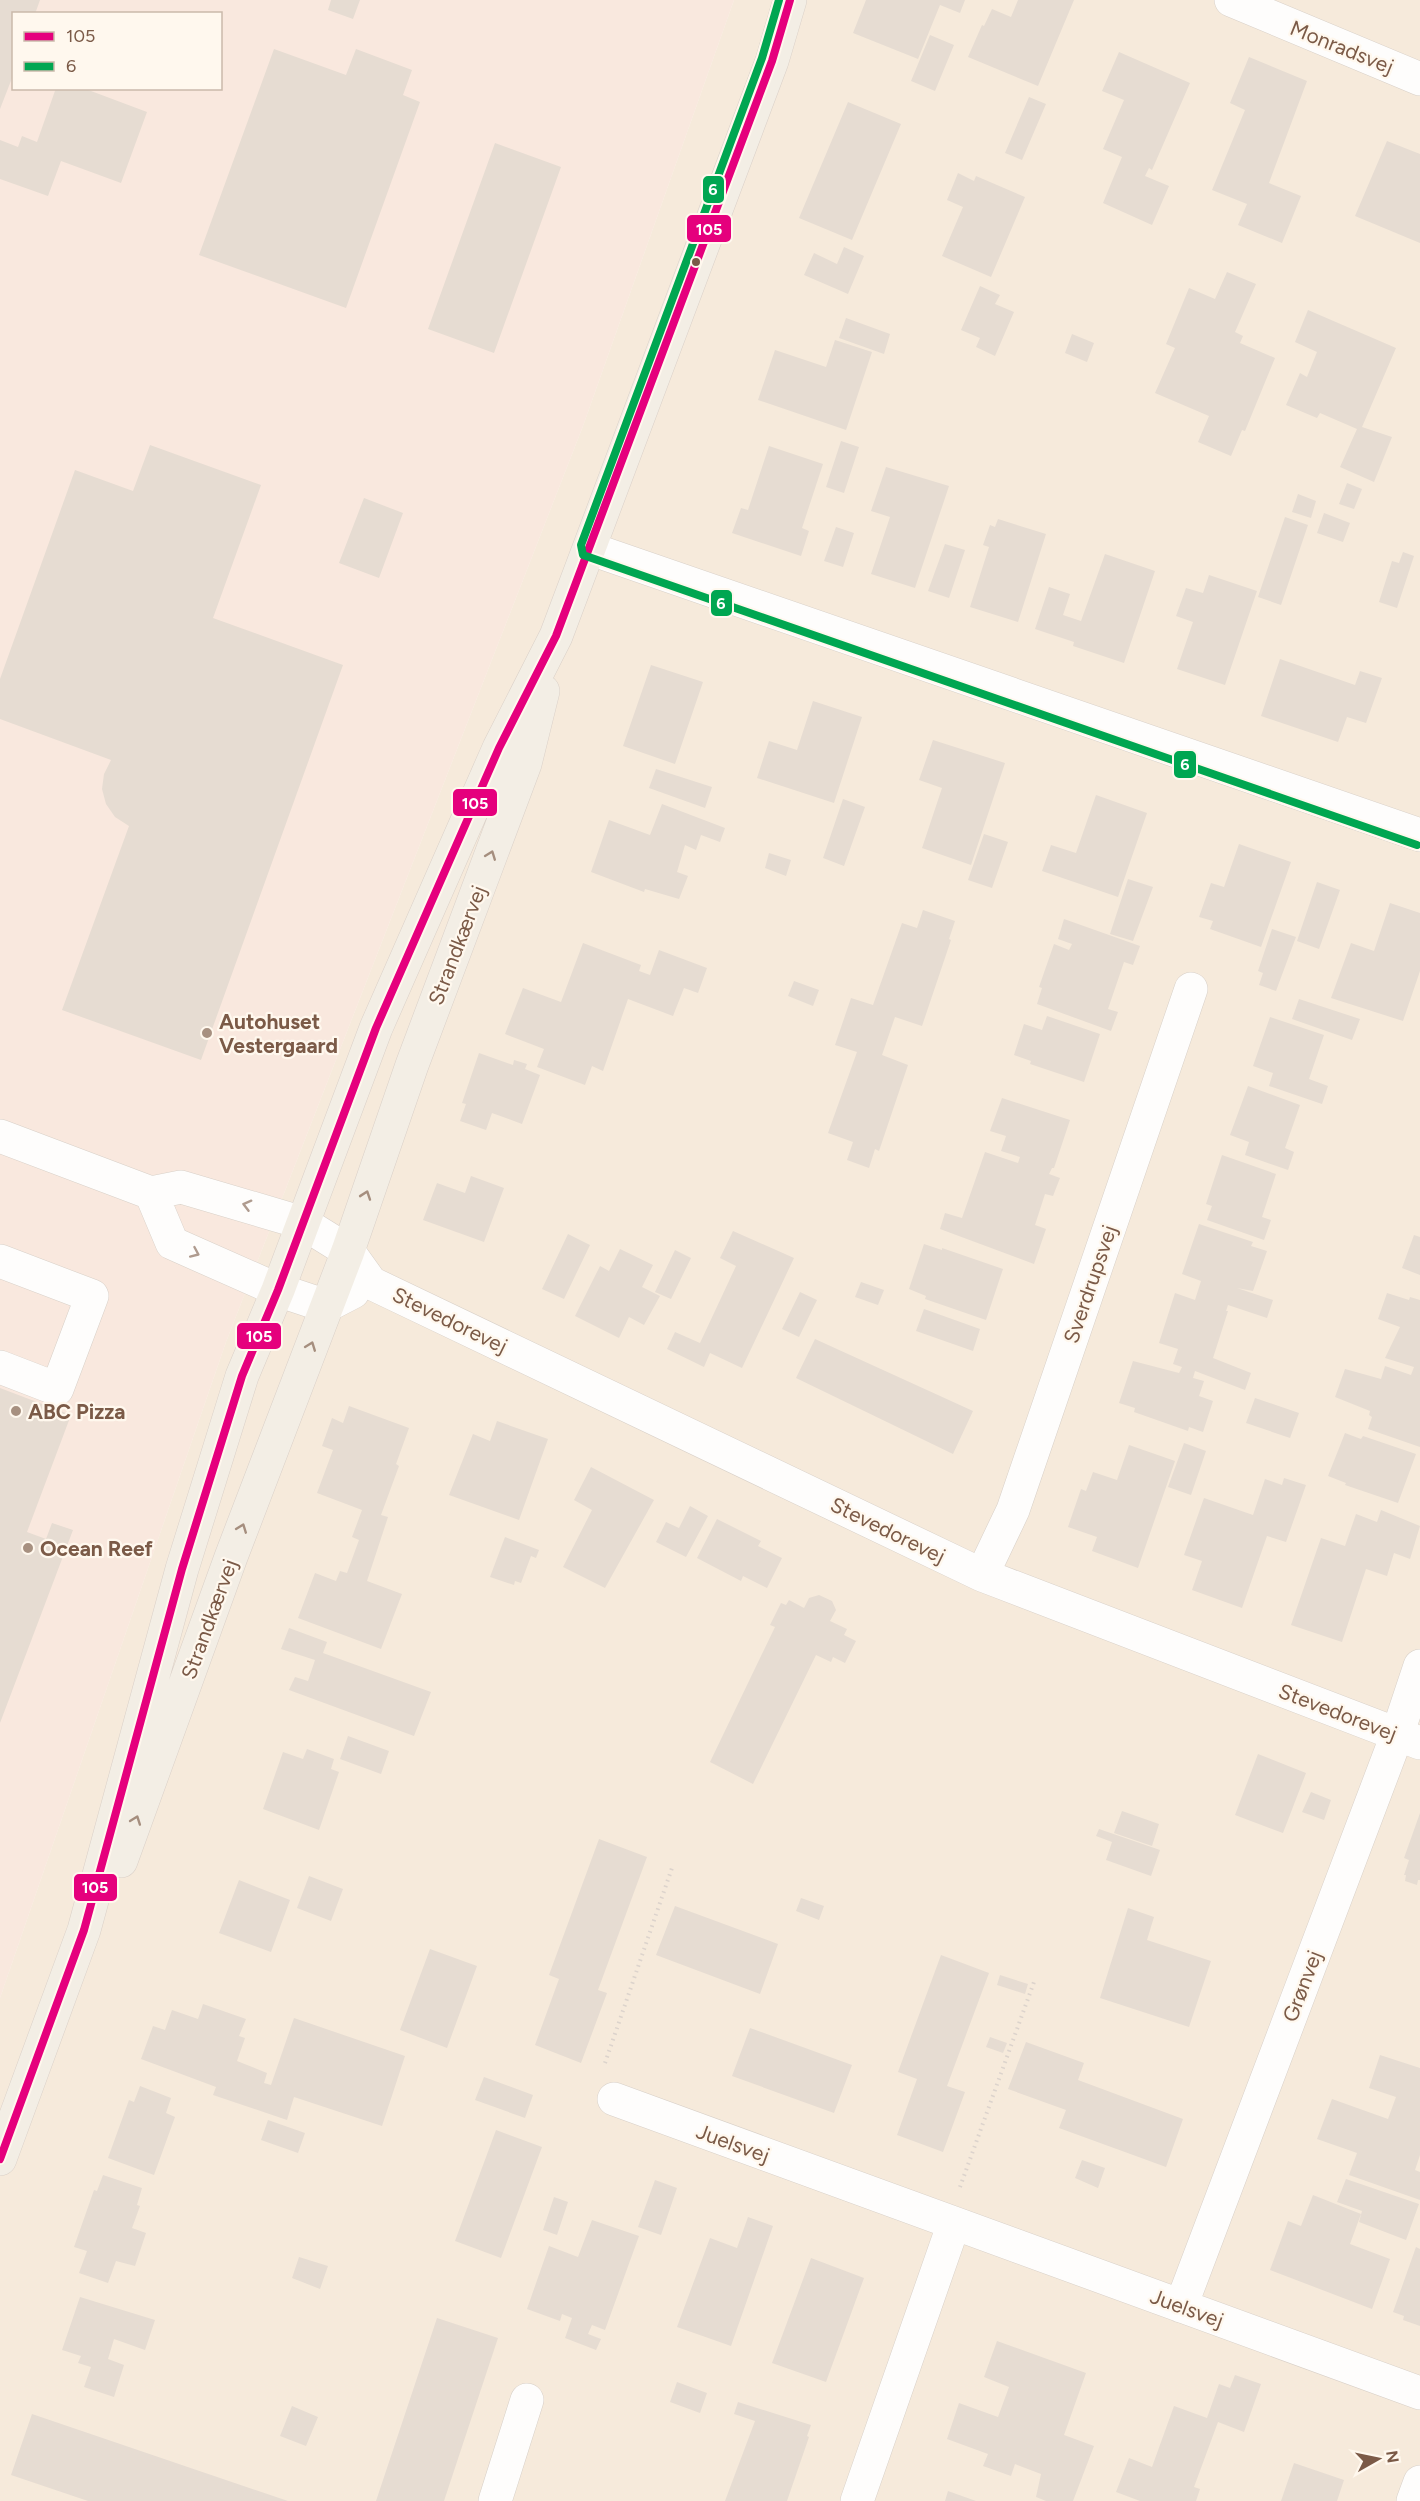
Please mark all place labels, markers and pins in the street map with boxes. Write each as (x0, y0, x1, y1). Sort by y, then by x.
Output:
unlabelled marker (690, 256, 702, 268)
place label: Autohuset Vestergaard (219, 1009, 338, 1058)
marker: Autohuset Vestergaard (200, 1026, 214, 1040)
place label: ABC Pizza (28, 1399, 125, 1424)
marker: ABC Pizza (9, 1404, 23, 1418)
place label: Ocean Reef (40, 1536, 154, 1561)
marker: Ocean Reef (21, 1541, 35, 1555)

